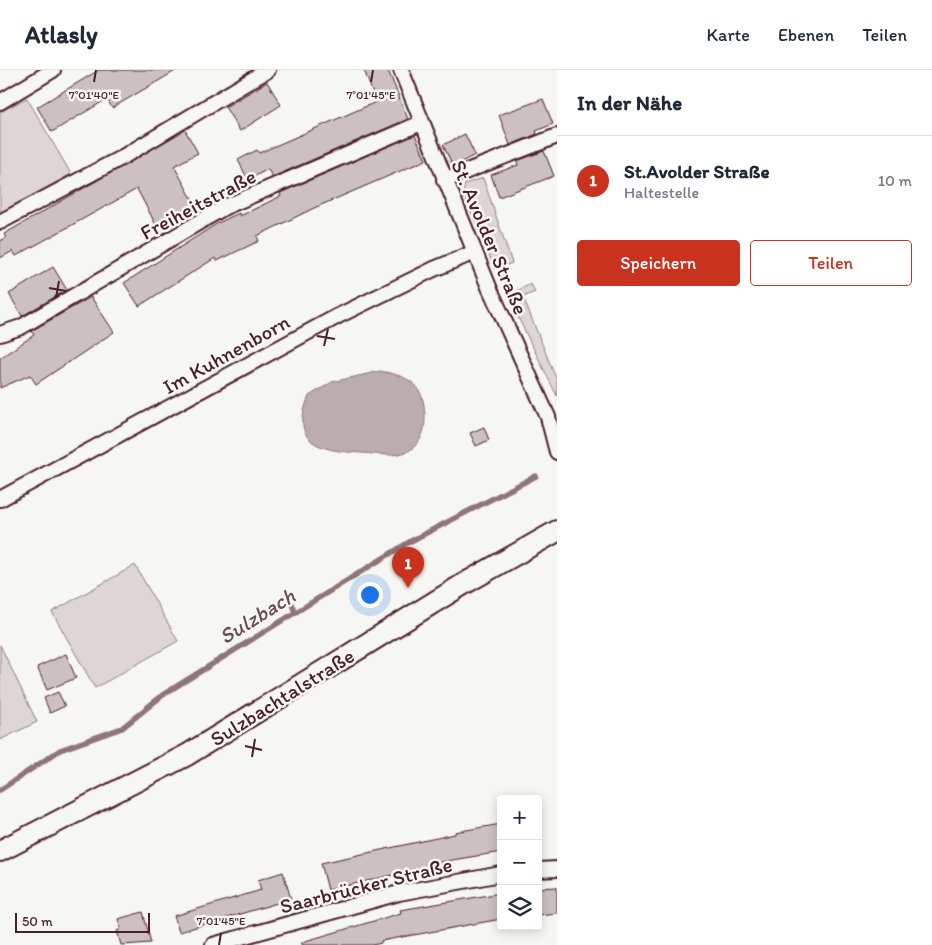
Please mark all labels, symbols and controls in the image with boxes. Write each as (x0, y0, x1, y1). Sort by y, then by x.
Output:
text: Atlasly (25, 20, 98, 49)
text: Karte (707, 24, 750, 46)
text: Ebenen (778, 24, 834, 46)
text: Teilen (862, 24, 907, 46)
text: 7°01'40"E (69, 88, 120, 102)
text: 7°01'45"E (346, 88, 396, 102)
text: In der Nähe (577, 90, 682, 115)
street label: St. Avolder Straße (446, 156, 534, 318)
text: St.Avolder Straße (624, 160, 769, 183)
street label: Freiheitstraße (136, 163, 260, 245)
text: 1 (589, 171, 597, 190)
text: 10 m (878, 171, 912, 190)
text: Haltestelle (624, 183, 699, 202)
button: Speichern (577, 240, 740, 286)
button: Teilen (750, 240, 912, 286)
street label: Im Kuhnenborn (158, 309, 294, 399)
pin: 1 (392, 547, 424, 588)
water label: Sulzbach (214, 582, 301, 650)
your location (357, 582, 383, 608)
street label: Sulzbachtalstraße (205, 643, 359, 751)
map controls (497, 795, 542, 930)
button: + (497, 795, 542, 840)
button: − (497, 840, 542, 885)
street label: Saarbrücker Straße (277, 851, 455, 919)
button: layers (497, 885, 542, 930)
scale bar (15, 910, 150, 933)
text: 50 m (22, 913, 53, 930)
text: 7°01'45"E (196, 914, 246, 928)

